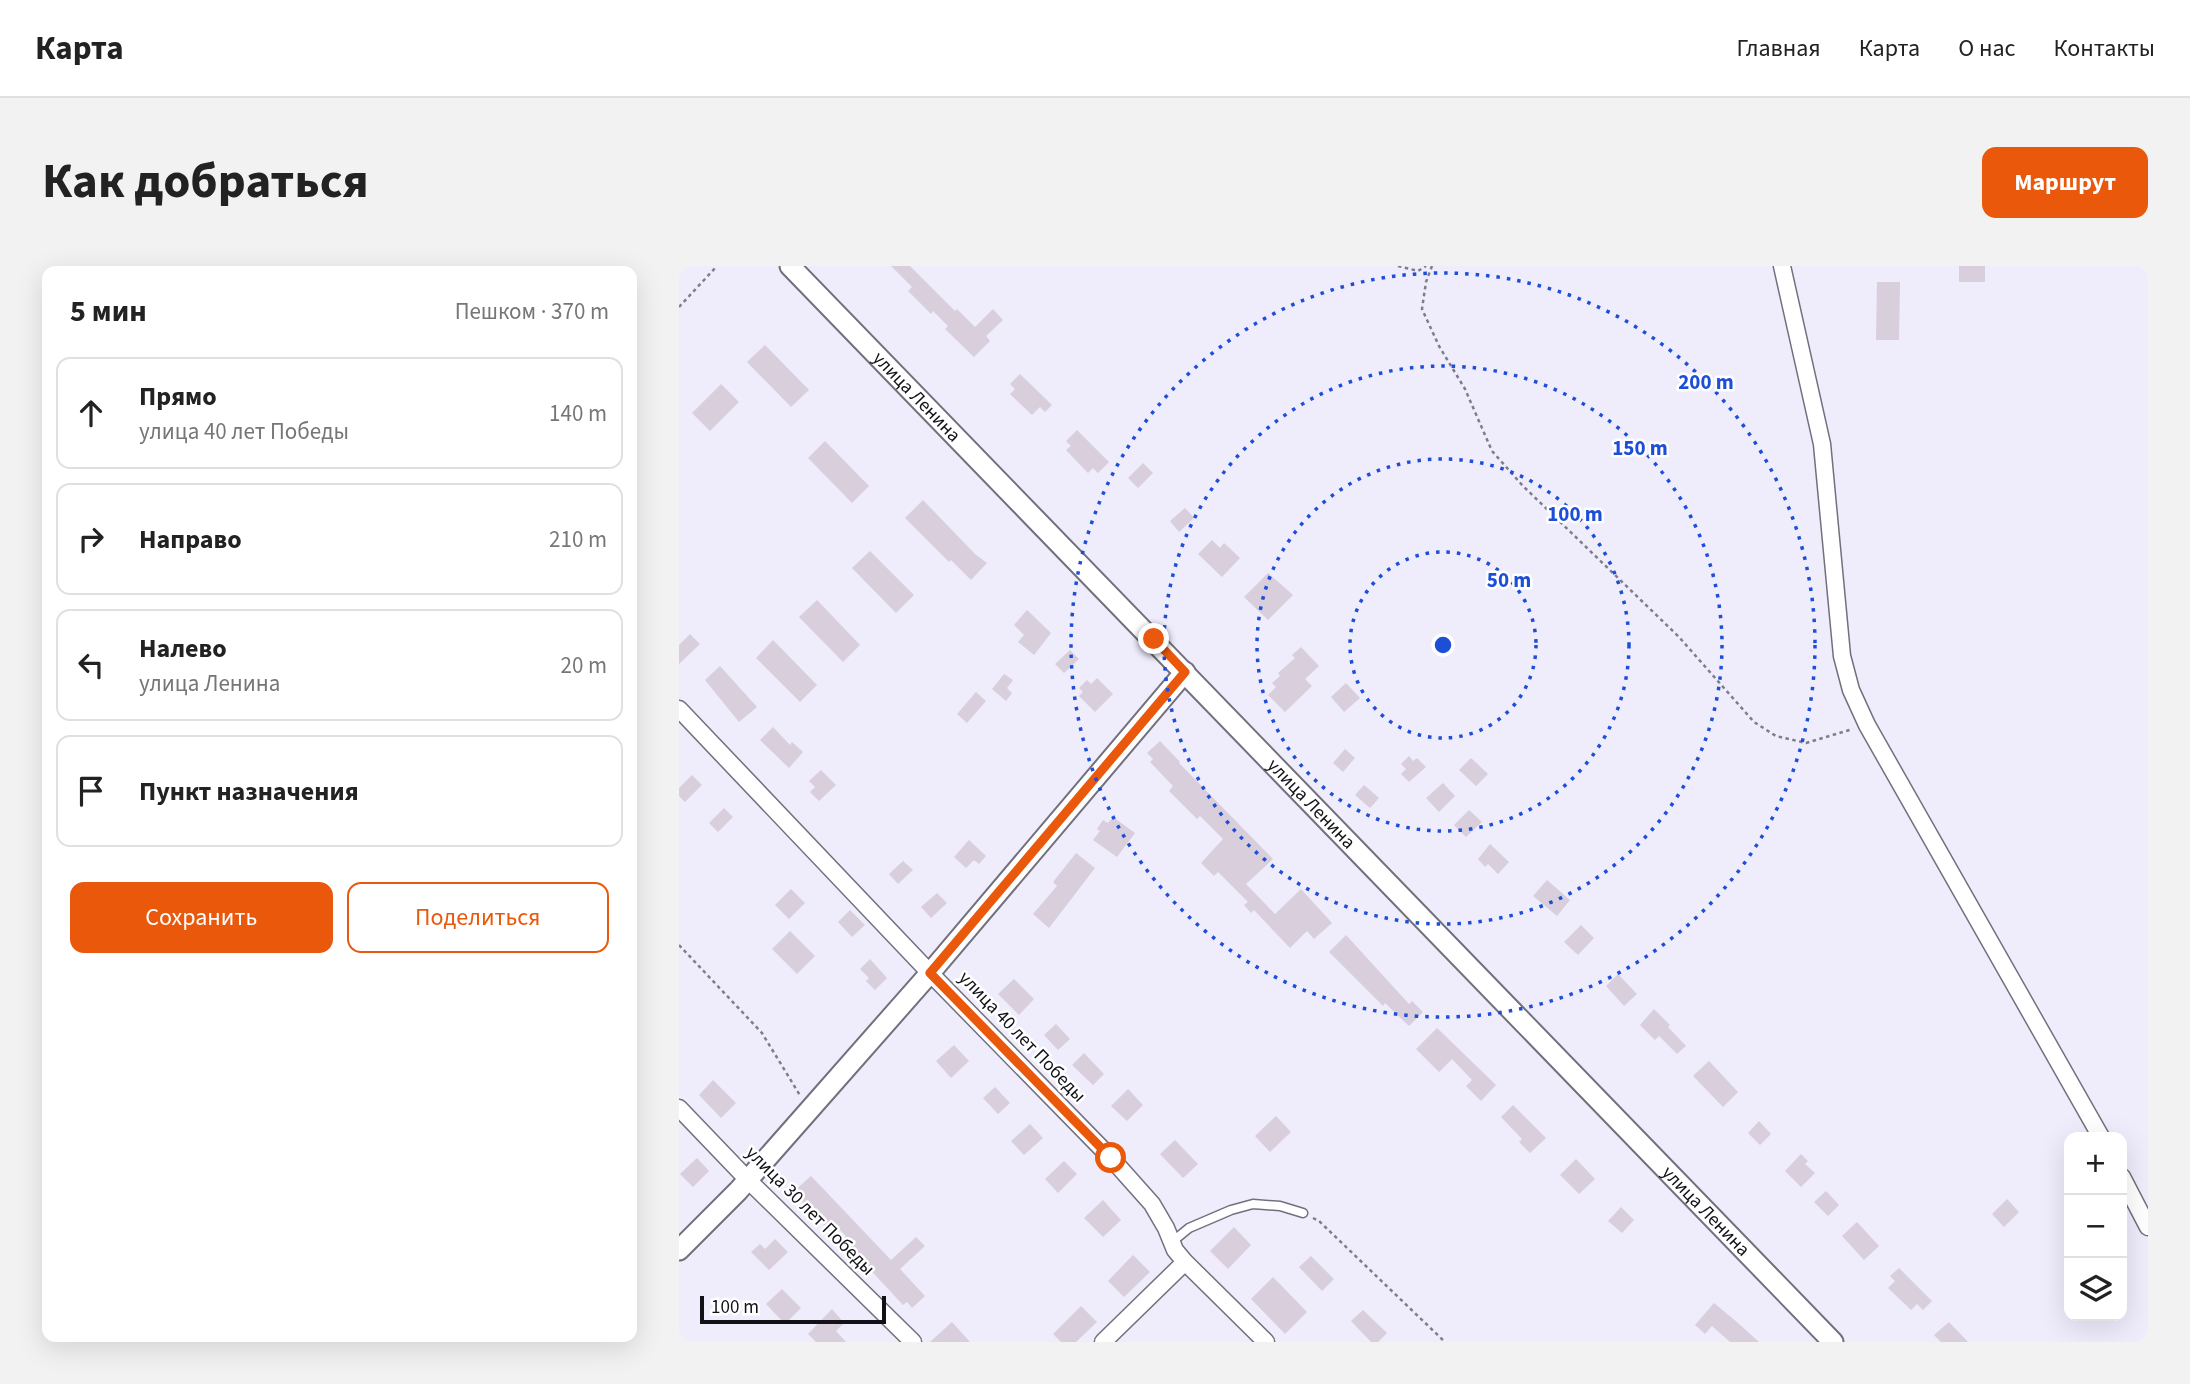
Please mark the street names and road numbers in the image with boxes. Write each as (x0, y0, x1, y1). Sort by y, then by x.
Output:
street label: улица Ленина (866, 345, 967, 448)
street label: улица Ленина (1261, 752, 1362, 855)
street label: улица 40 лет Победы (952, 965, 1092, 1109)
street label: улица 30 лет Победы (739, 1140, 881, 1282)
street label: улица Ленина (1656, 1160, 1756, 1262)

